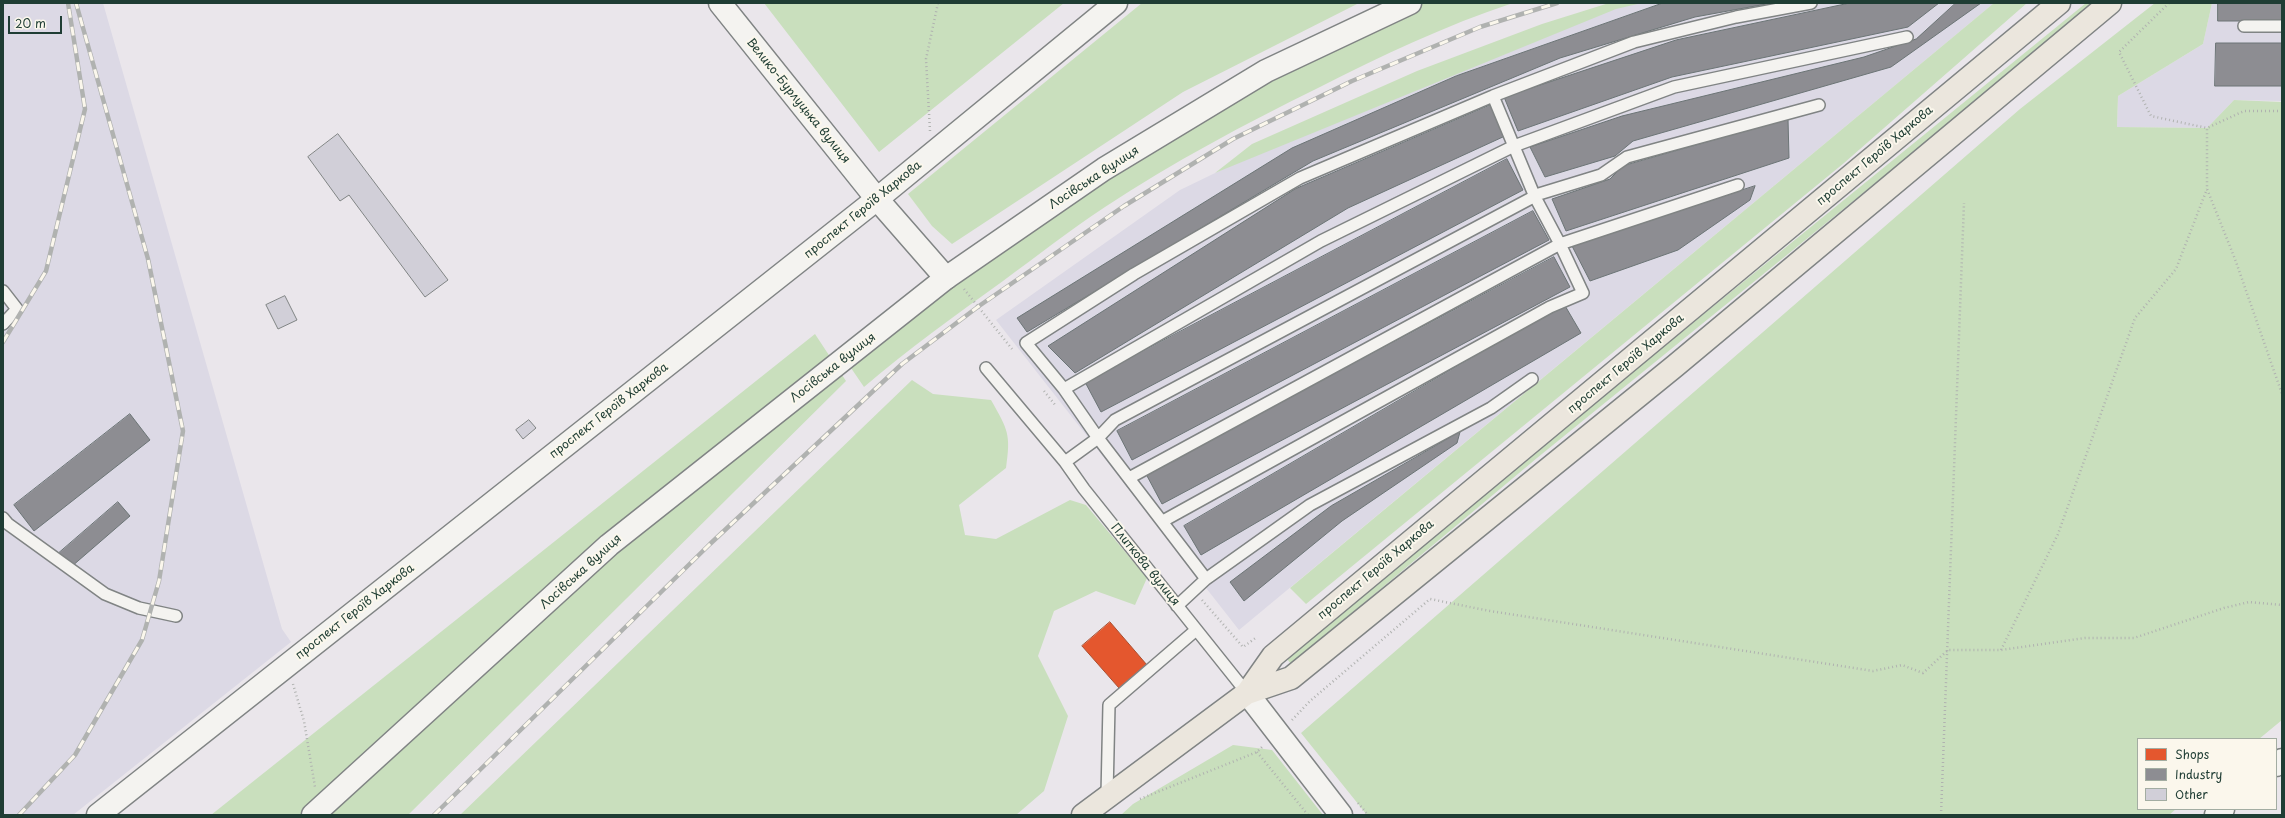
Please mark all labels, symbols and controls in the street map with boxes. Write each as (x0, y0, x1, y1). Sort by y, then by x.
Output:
scale bar (10, 8, 64, 34)
text: 20 m (15, 14, 46, 32)
street label: Велико-Бурлуцька вулиця (743, 36, 853, 166)
street label: проспект Героїв Харкова (1814, 103, 1936, 209)
street label: Лосівська вулиця (1046, 143, 1142, 213)
street label: проспект Героїв Харкова (801, 158, 925, 262)
street label: проспект Героїв Харкова (1565, 311, 1687, 417)
street label: Лосівська вулиця (787, 330, 879, 406)
street label: проспект Героїв Харкова (547, 360, 671, 462)
street label: проспект Героїв Харкова (1315, 517, 1437, 623)
street label: Плиткова вулиця (1107, 521, 1183, 609)
street label: Лосівська вулиця (537, 532, 625, 612)
street label: проспект Героїв Харкова (293, 561, 417, 663)
legend (2137, 738, 2277, 810)
text: Shops (2175, 745, 2209, 763)
text: Industry (2175, 765, 2222, 783)
text: Other (2175, 785, 2208, 803)

